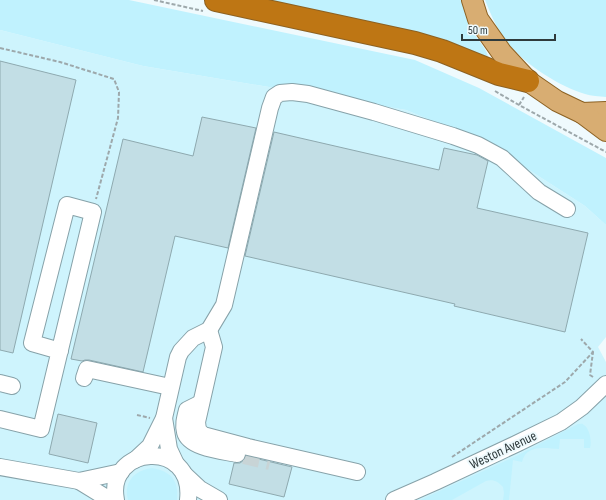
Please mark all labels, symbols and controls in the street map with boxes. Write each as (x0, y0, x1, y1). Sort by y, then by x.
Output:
scale bar (462, 16, 555, 42)
text: 50 m (468, 23, 488, 38)
street label: Weston Avenue (467, 427, 539, 473)

